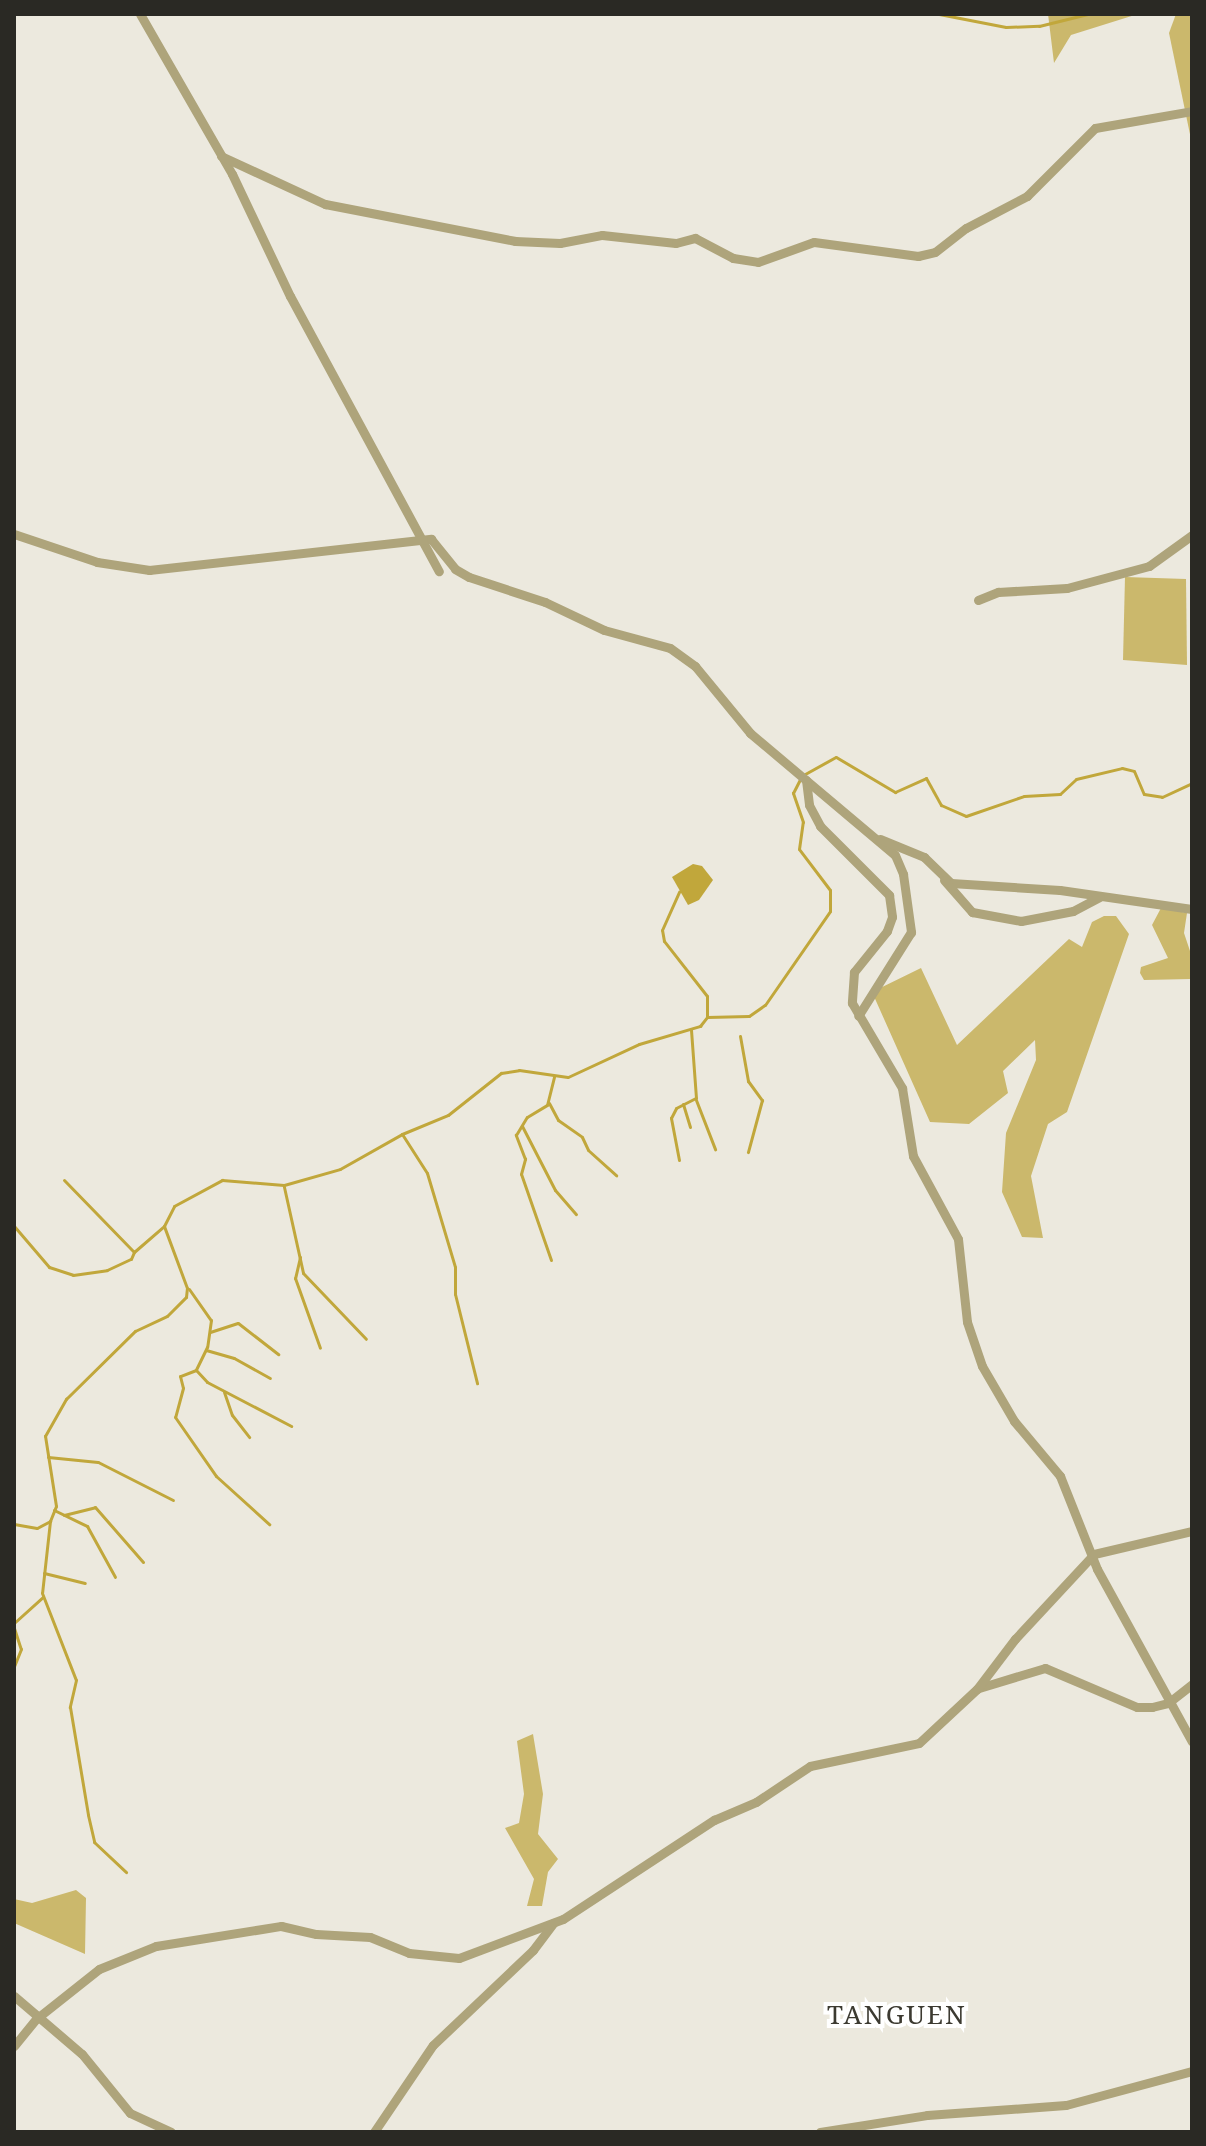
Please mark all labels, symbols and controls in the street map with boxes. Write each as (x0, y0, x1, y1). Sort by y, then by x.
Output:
district label: TANGUEN (827, 1999, 967, 2031)

